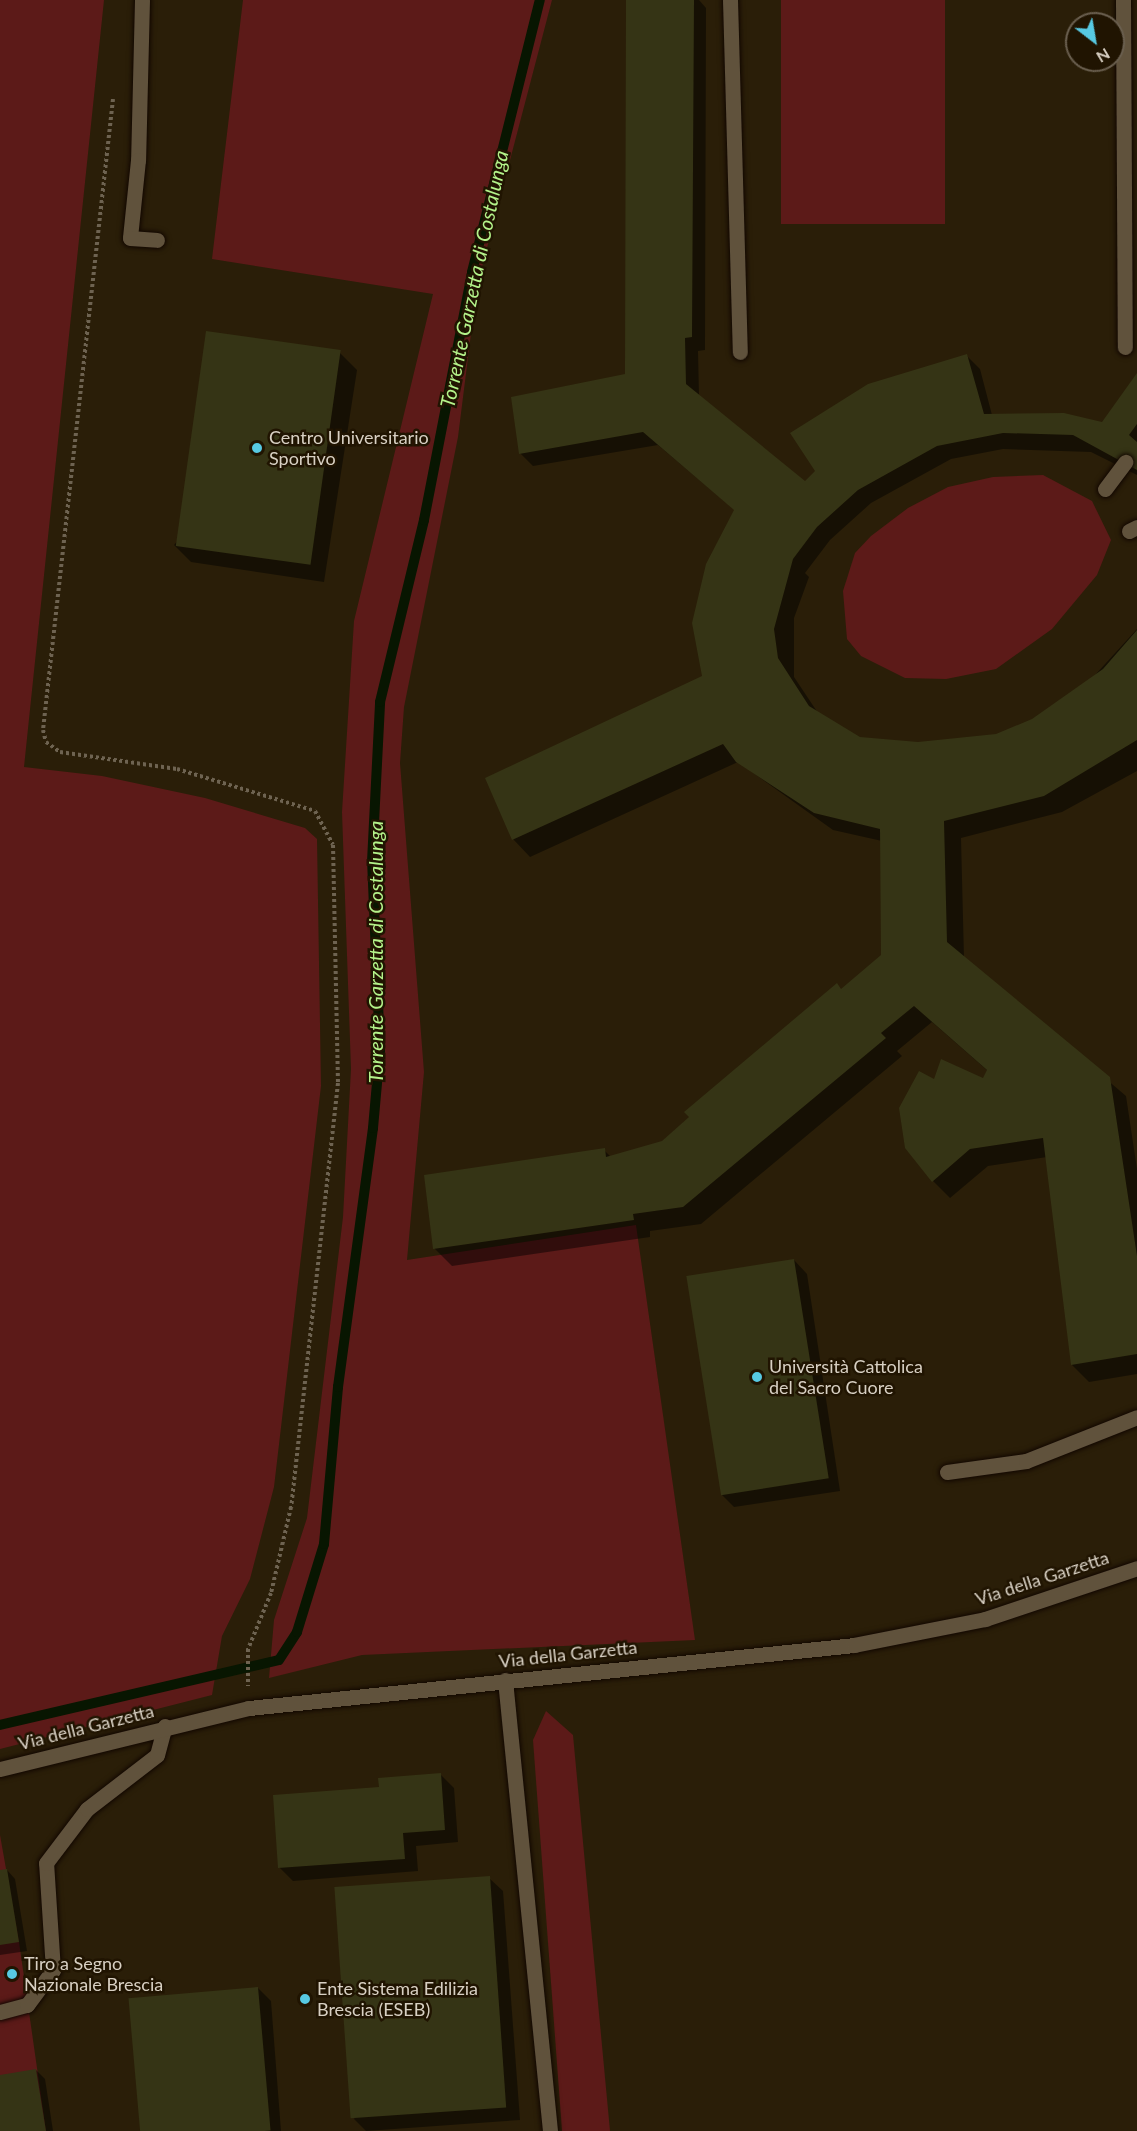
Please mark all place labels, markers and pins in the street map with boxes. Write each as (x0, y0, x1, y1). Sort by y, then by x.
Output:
place label: Centro Universitario Sportivo (269, 427, 429, 470)
marker: Centro Universitario Sportivo (250, 441, 264, 455)
place label: Università Cattolica del Sacro Cuore (769, 1356, 923, 1398)
marker: Università Cattolica del Sacro Cuore (750, 1370, 764, 1384)
place label: Tiro a Segno Nazionale Brescia (24, 1953, 163, 1996)
marker: Tiro a Segno Nazionale Brescia (5, 1967, 19, 1981)
place label: Ente Sistema Edilizia Brescia (ESEB) (317, 1978, 478, 2020)
marker: Ente Sistema Edilizia Brescia (ESEB) (298, 1992, 312, 2006)

